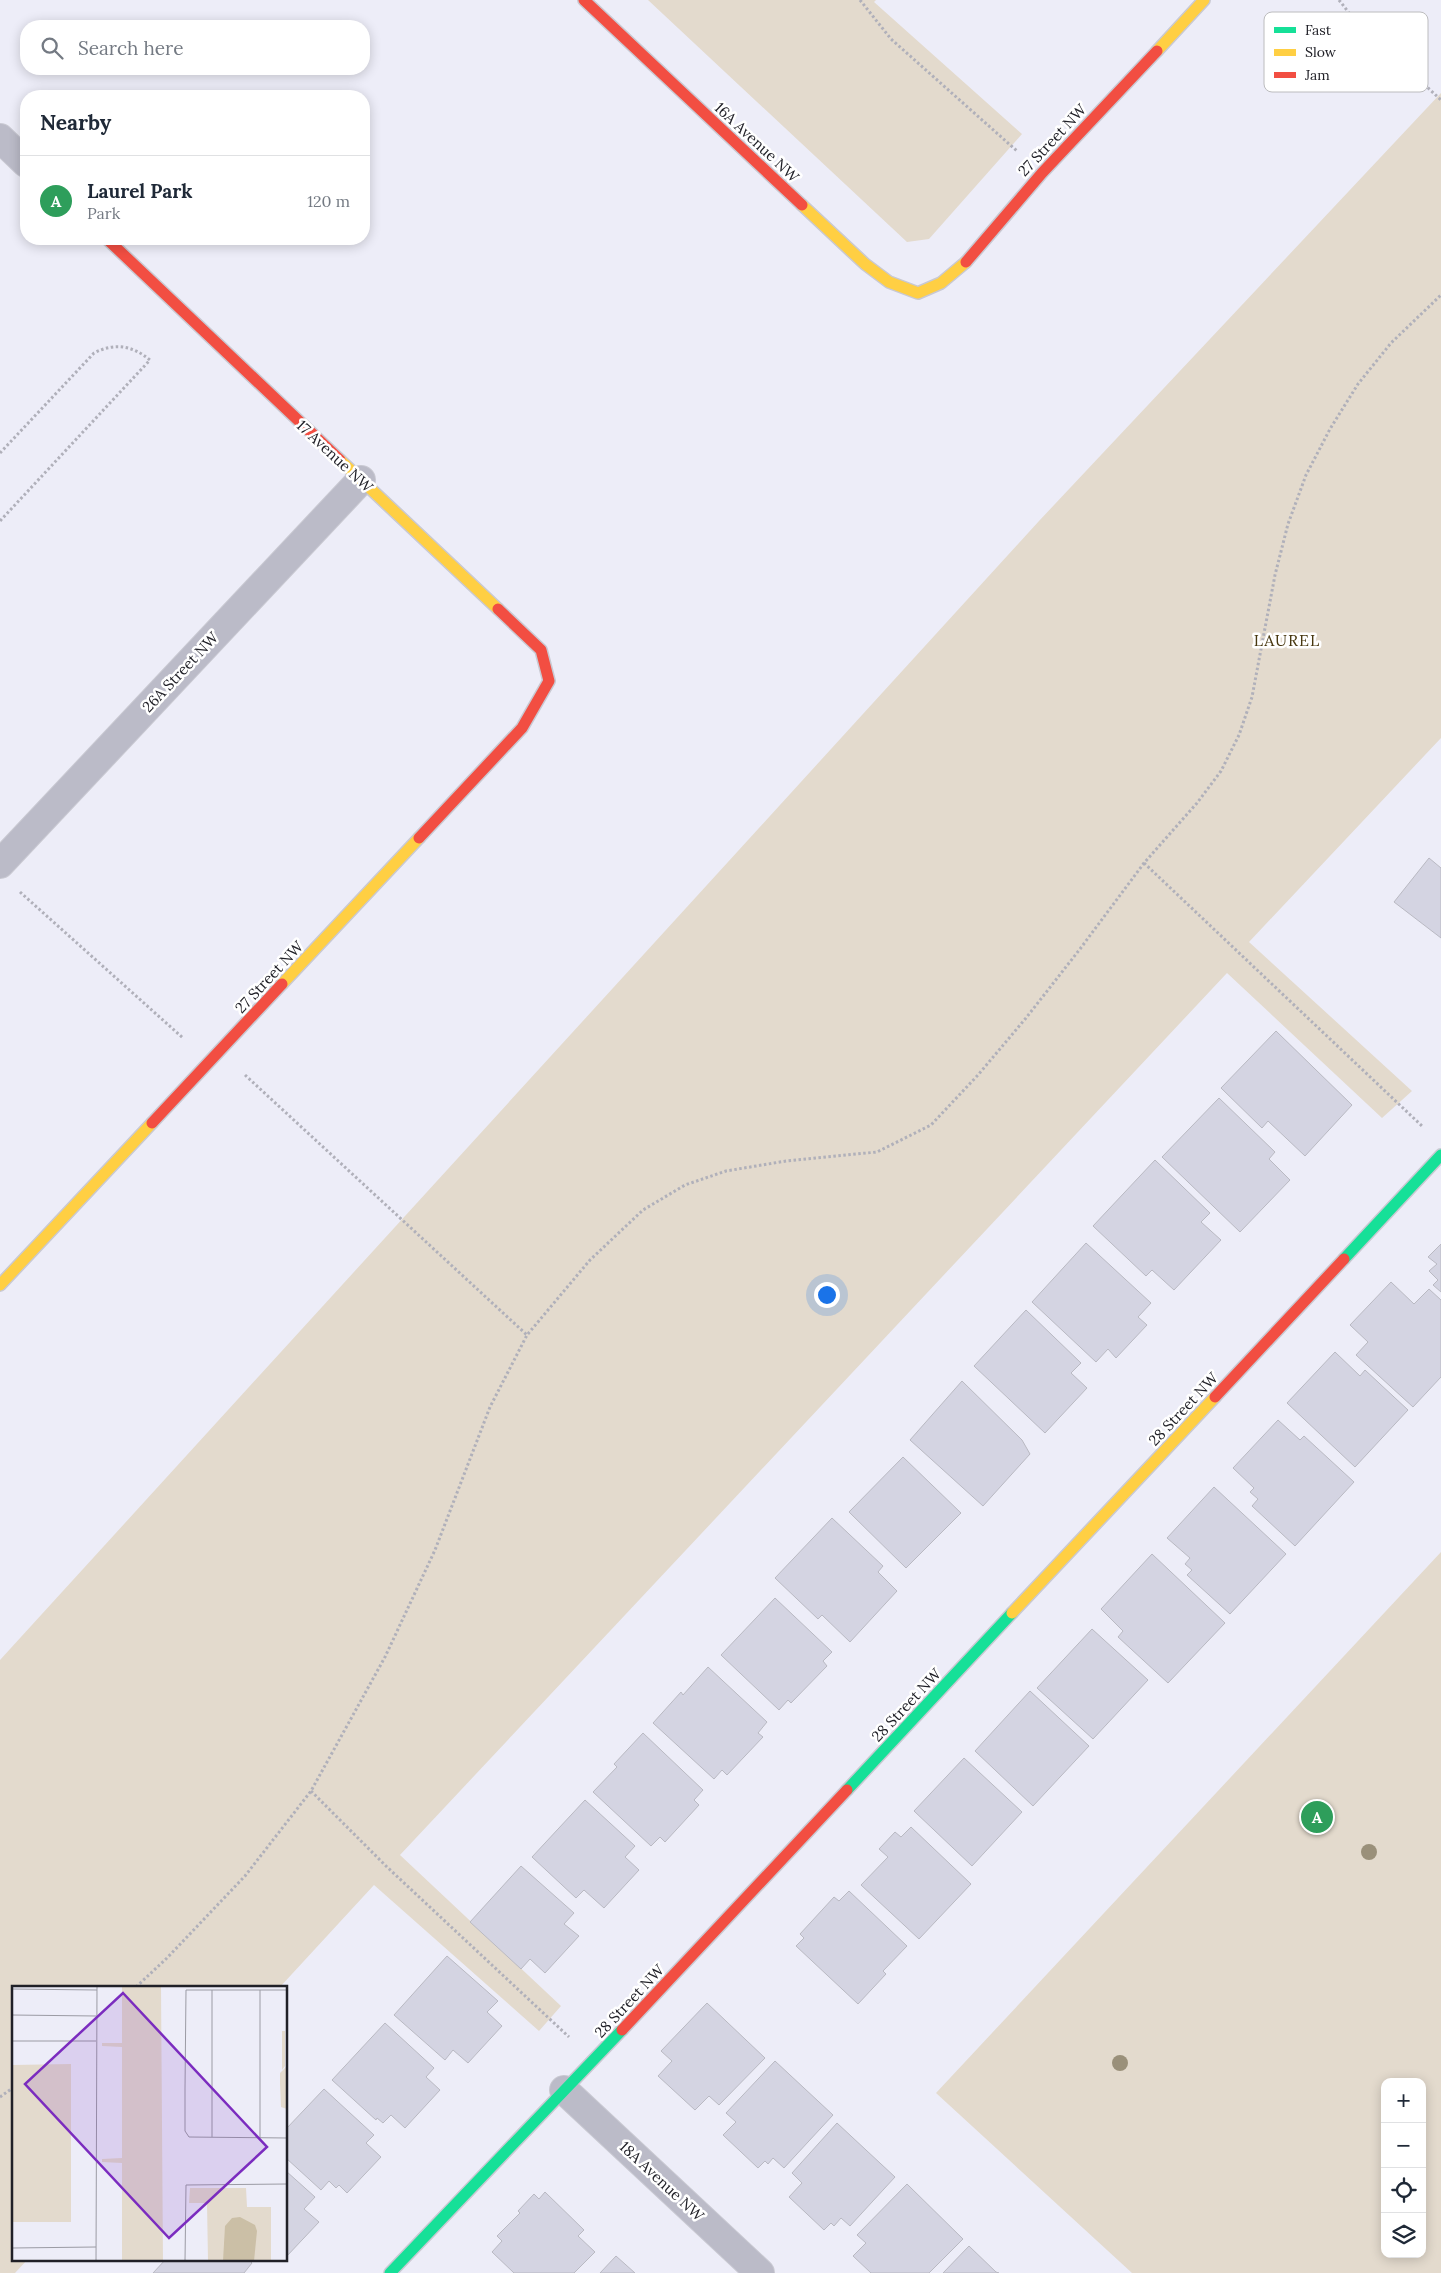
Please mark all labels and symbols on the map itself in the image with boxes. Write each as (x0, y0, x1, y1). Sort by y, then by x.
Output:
legend (1264, 12, 1428, 92)
text: Fast (1305, 21, 1332, 39)
text: Slow (1305, 43, 1337, 61)
text: Jam (1304, 66, 1330, 84)
street label: 16A Avenue NW (711, 98, 804, 187)
street label: 27 Street NW (1014, 99, 1091, 180)
street label: 17 Avenue NW (293, 416, 378, 497)
street label: 26A Street NW (138, 627, 223, 716)
district label: LAUREL (1254, 630, 1320, 650)
street label: 27 Street NW (231, 936, 308, 1017)
your location (814, 1282, 840, 1308)
street label: 28 Street NW (1144, 1368, 1222, 1450)
street label: 28 Street NW (867, 1664, 945, 1746)
pin: A (1301, 1798, 1333, 1836)
street label: 28 Street NW (590, 1960, 668, 2042)
inset map (12, 1986, 288, 2260)
street label: 18A Avenue NW (616, 2137, 709, 2226)

